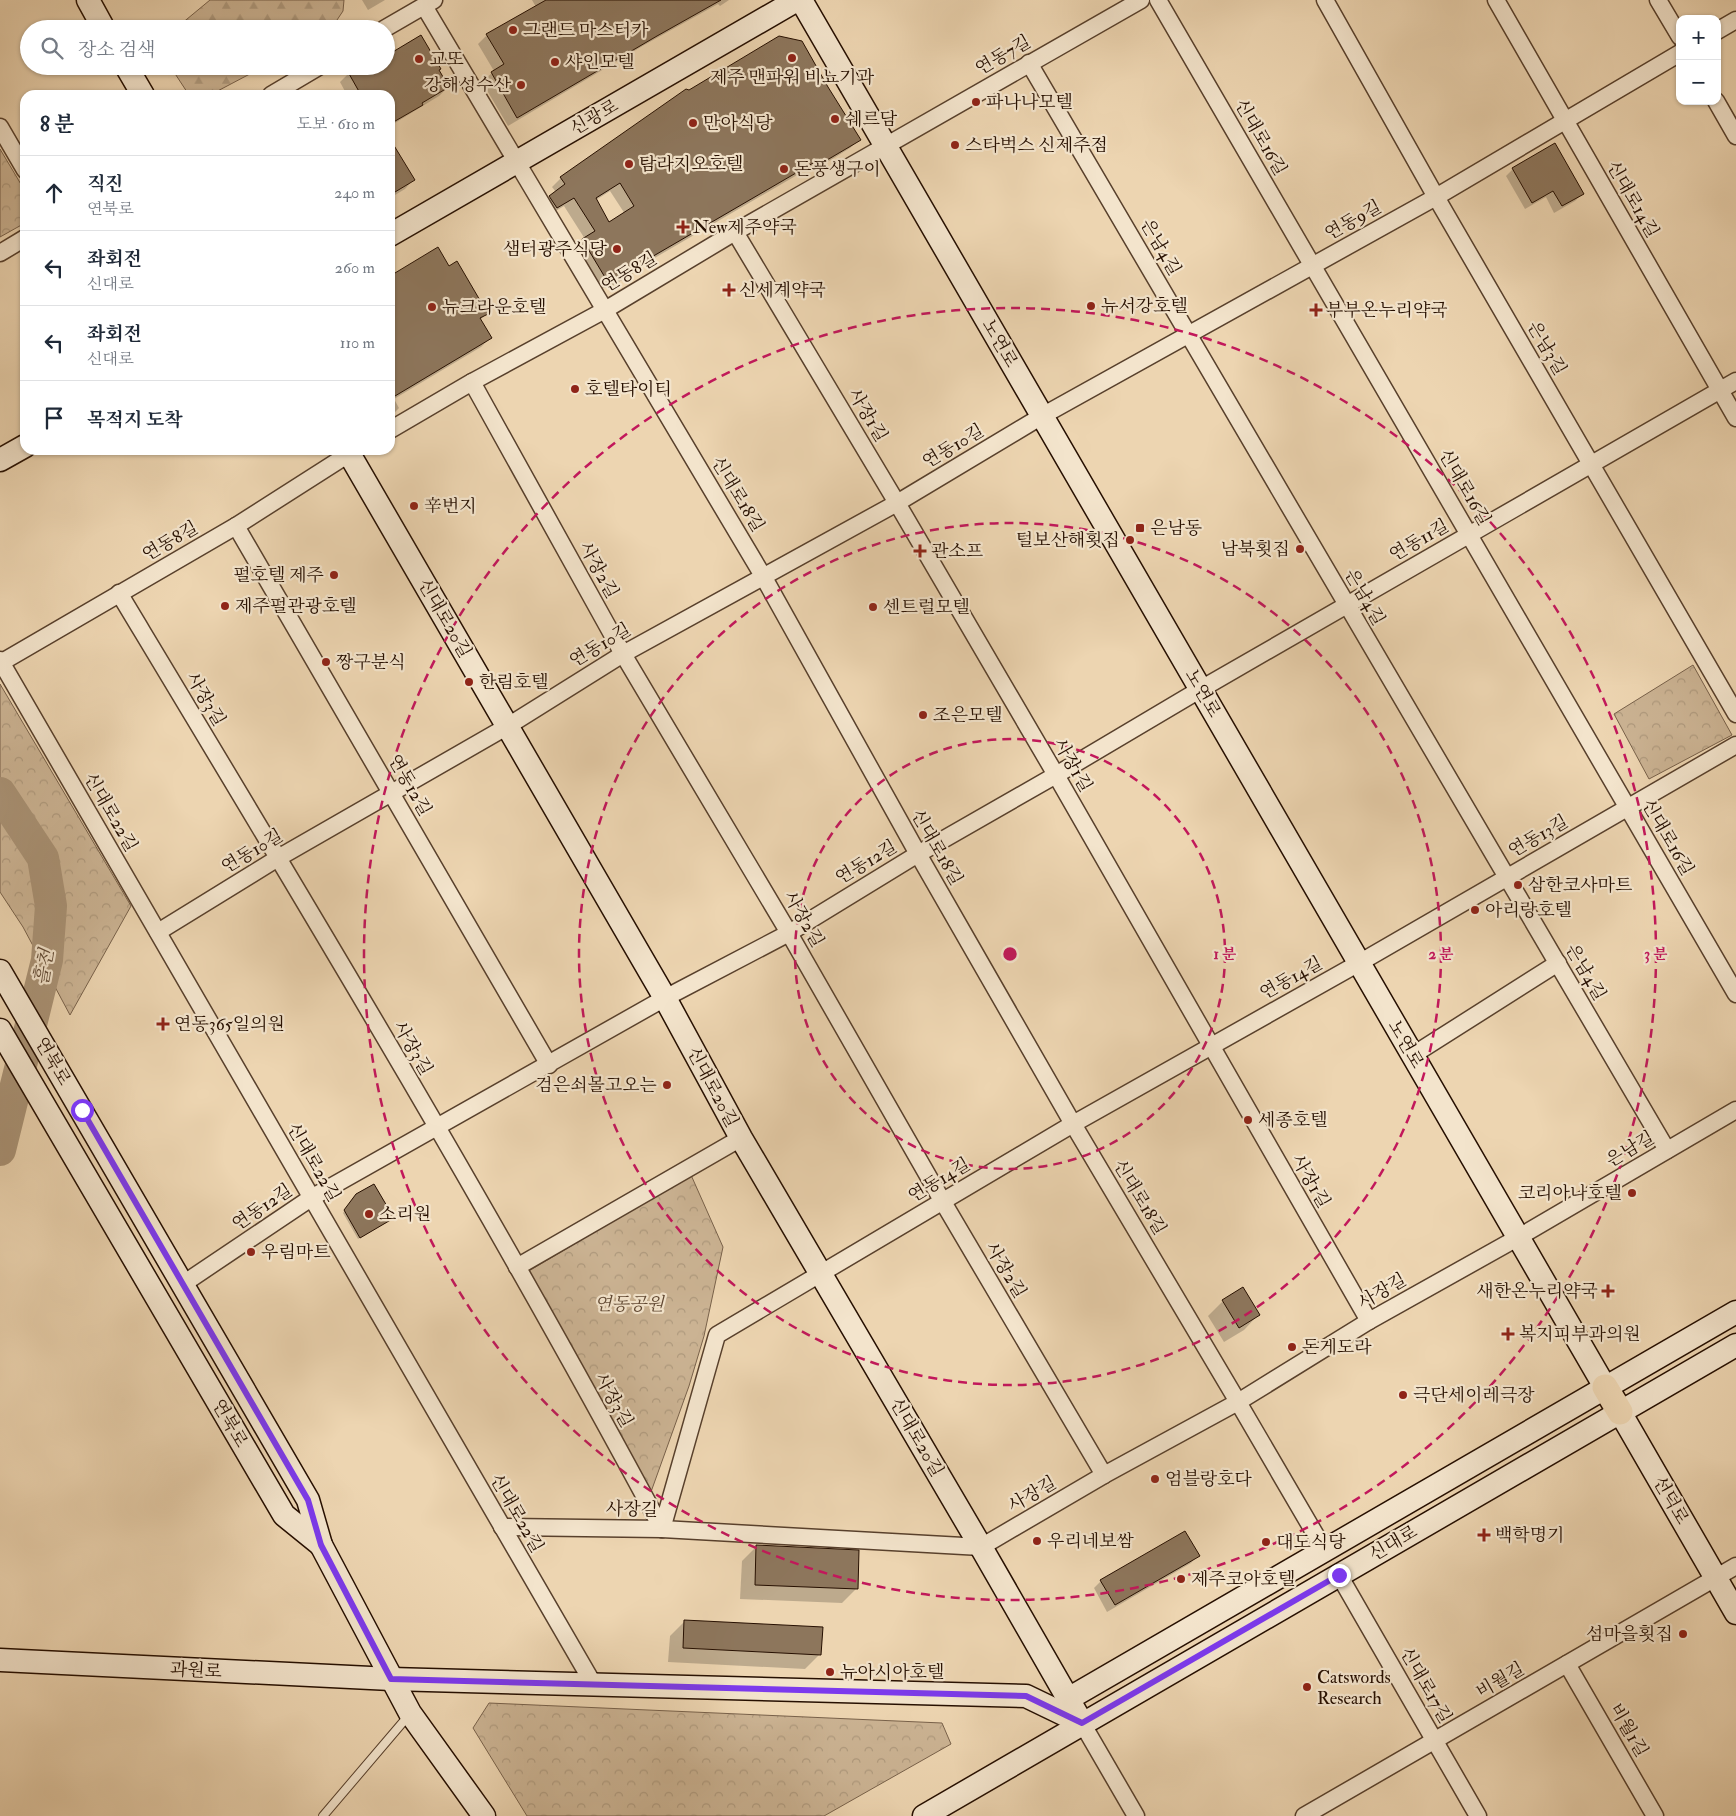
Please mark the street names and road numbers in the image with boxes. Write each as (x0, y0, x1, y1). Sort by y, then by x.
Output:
street label: 연동7길 (971, 30, 1035, 81)
street label: 신광로 (566, 94, 623, 140)
street label: 신대로16길 (1229, 95, 1292, 180)
street label: 신대로14길 (1601, 156, 1664, 242)
street label: 연동9길 (1321, 195, 1386, 245)
street label: 은남4길 (1135, 215, 1186, 280)
street label: 연동8길 (597, 247, 661, 298)
street label: 노연로 (977, 315, 1023, 372)
street label: 은남3길 (1522, 317, 1571, 380)
street label: 사장1길 (843, 384, 893, 446)
street label: 연동10길 (918, 419, 988, 474)
street label: 신대로16길 (1433, 445, 1496, 530)
street label: 신대로18길 (706, 452, 769, 536)
street label: 연동11길 (1385, 514, 1453, 567)
street label: 연동8길 (138, 516, 202, 567)
street label: 사장2길 (574, 538, 623, 603)
street label: 은남4길 (1339, 565, 1390, 630)
street label: 신대로20길 (413, 574, 477, 662)
street label: 연동10길 (565, 618, 635, 673)
street label: 노연로 (1180, 665, 1226, 722)
street label: 사장3길 (181, 668, 231, 731)
street label: 사장1길 (1048, 734, 1097, 796)
street label: 연동12길 (383, 750, 436, 820)
street label: 신대로22길 (79, 768, 142, 856)
street label: 신대로16길 (1636, 795, 1699, 880)
street label: 신대로18길 (905, 805, 968, 890)
street label: 연동13길 (1504, 810, 1572, 863)
street label: 연동10길 (217, 824, 287, 879)
street label: 연동12길 (831, 835, 901, 890)
street label: 사장2길 (778, 887, 829, 952)
street label: 은남4길 (1560, 940, 1611, 1005)
street label: 연동14길 (1256, 952, 1327, 1005)
street label: 노연로 (1383, 1016, 1429, 1073)
street label: 사장3길 (388, 1017, 437, 1080)
street label: 연북로 (30, 1033, 76, 1090)
street label: 신대로20길 (682, 1043, 743, 1131)
street label: 신대로22길 (282, 1118, 345, 1206)
street label: 은남길 (1602, 1126, 1659, 1172)
street label: 사장1길 (1286, 1150, 1335, 1212)
street label: 연동14길 (904, 1153, 974, 1208)
street label: 신대로18길 (1108, 1155, 1171, 1239)
street label: 연동12길 (228, 1179, 297, 1236)
street label: 사장2길 (980, 1238, 1031, 1302)
street label: 사장길 (1354, 1268, 1411, 1314)
street label: 사장3길 (589, 1369, 638, 1432)
street label: 신대로20길 (885, 1393, 949, 1481)
street label: 연북로 (207, 1395, 253, 1452)
street label: 신대로22길 (485, 1469, 548, 1557)
street label: 사장길 (1004, 1471, 1061, 1517)
street label: 선덕로 (1648, 1472, 1694, 1529)
street label: 사장길 (606, 1498, 658, 1521)
street label: 신대로 (1365, 1520, 1422, 1566)
street label: 신대로17길 (1395, 1643, 1457, 1727)
street label: 비월길 (1472, 1657, 1529, 1703)
street label: 과원로 (169, 1658, 223, 1683)
street label: 비월1길 (1604, 1699, 1653, 1761)

